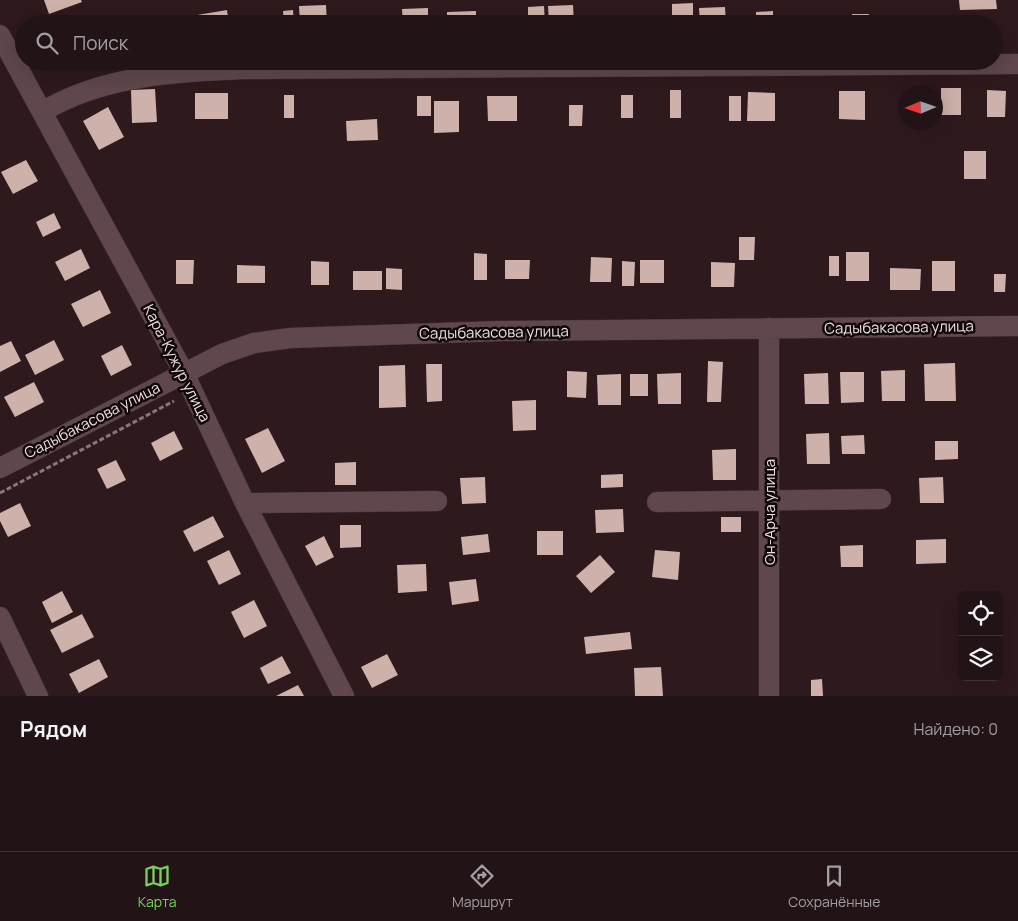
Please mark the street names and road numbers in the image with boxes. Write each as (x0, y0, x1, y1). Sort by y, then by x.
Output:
street label: Кара-Кужур улица (138, 301, 216, 425)
street label: Садыбакасова улица (824, 315, 974, 339)
street label: Садыбакасова улица (419, 320, 569, 344)
street label: Садыбакасова улица (21, 377, 163, 463)
street label: Он-Арча улица (759, 459, 780, 565)

